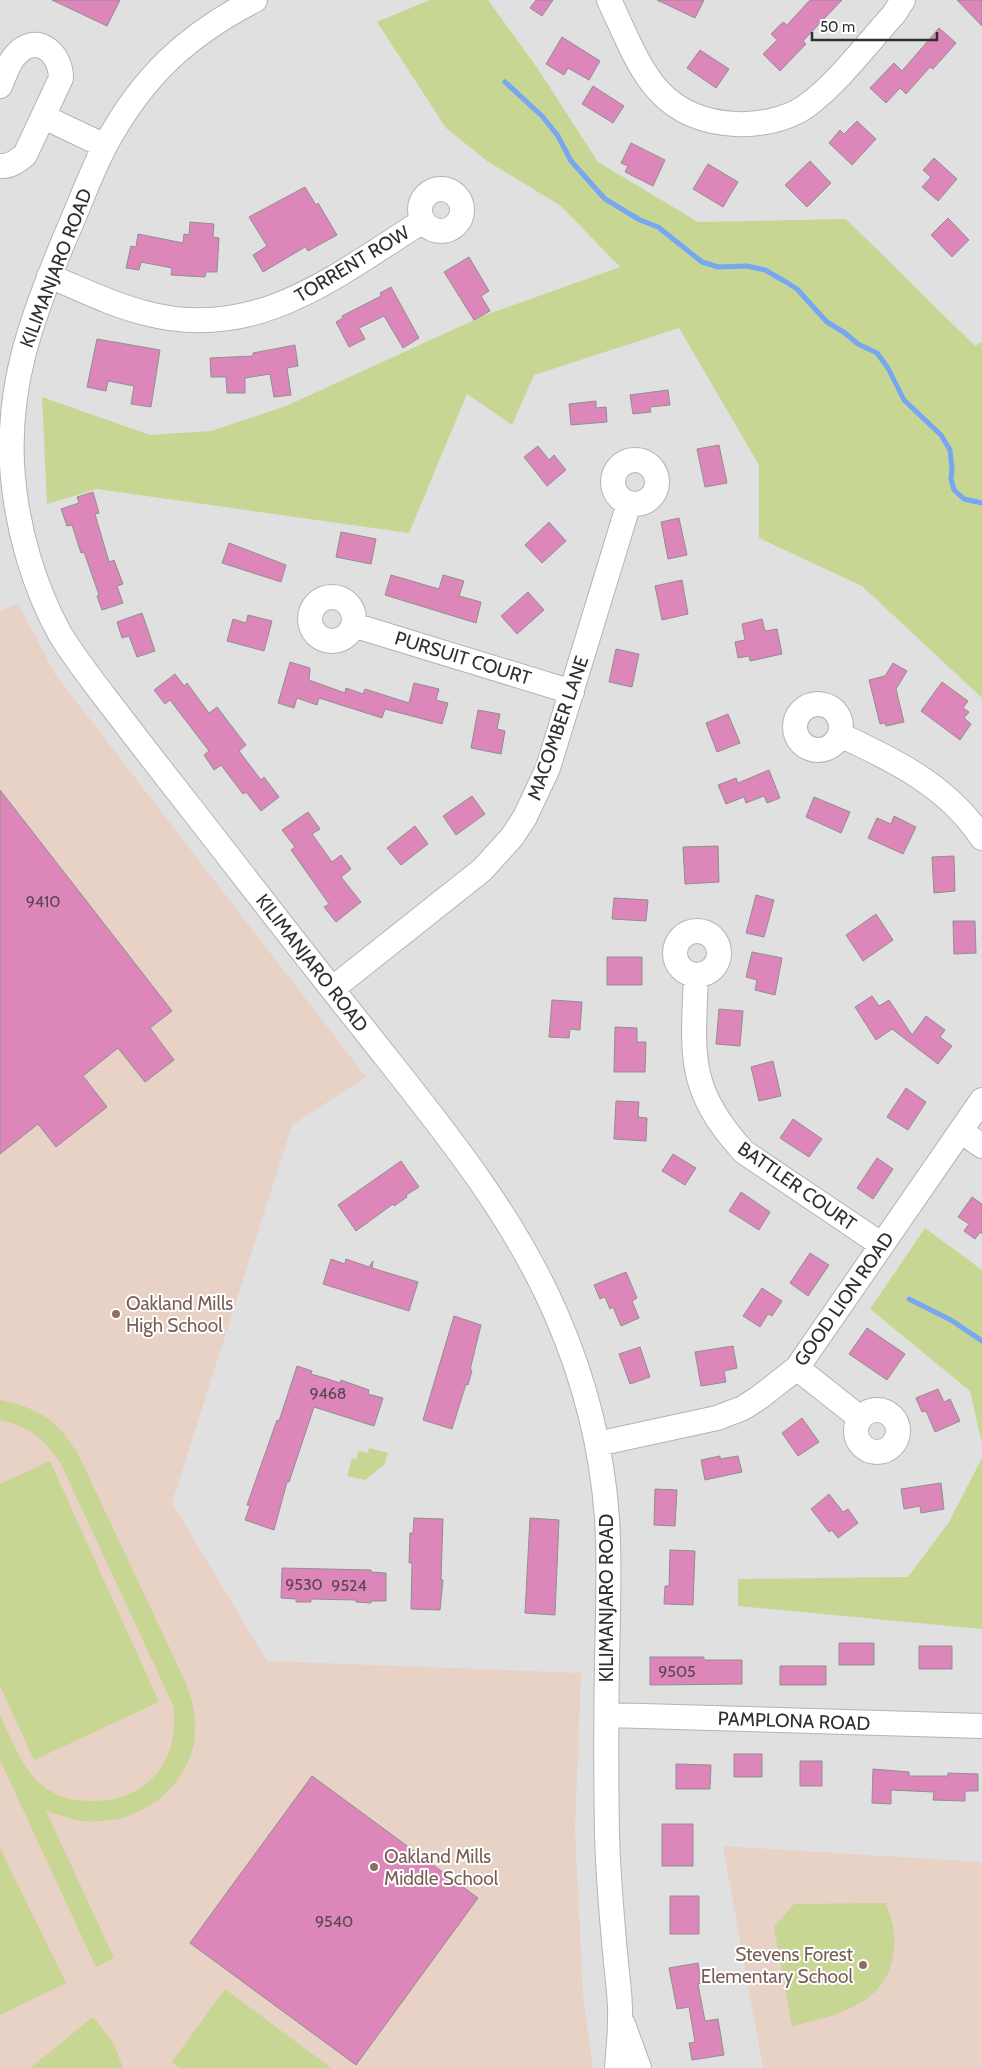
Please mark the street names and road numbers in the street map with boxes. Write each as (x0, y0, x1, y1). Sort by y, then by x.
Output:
street label: KILIMANJARO ROAD (15, 185, 97, 351)
street label: TORRENT ROW (291, 221, 413, 307)
street label: PURSUIT COURT (392, 626, 534, 690)
street label: MACOMBER LANE (523, 653, 593, 803)
street label: KILIMANJARO ROAD (251, 889, 373, 1037)
street label: BATTLER COURT (733, 1137, 861, 1235)
street label: GOOD LION ROAD (789, 1227, 899, 1370)
street label: KILIMANJARO ROAD (595, 1513, 618, 1682)
street label: PAMPLONA ROAD (717, 1707, 871, 1735)

